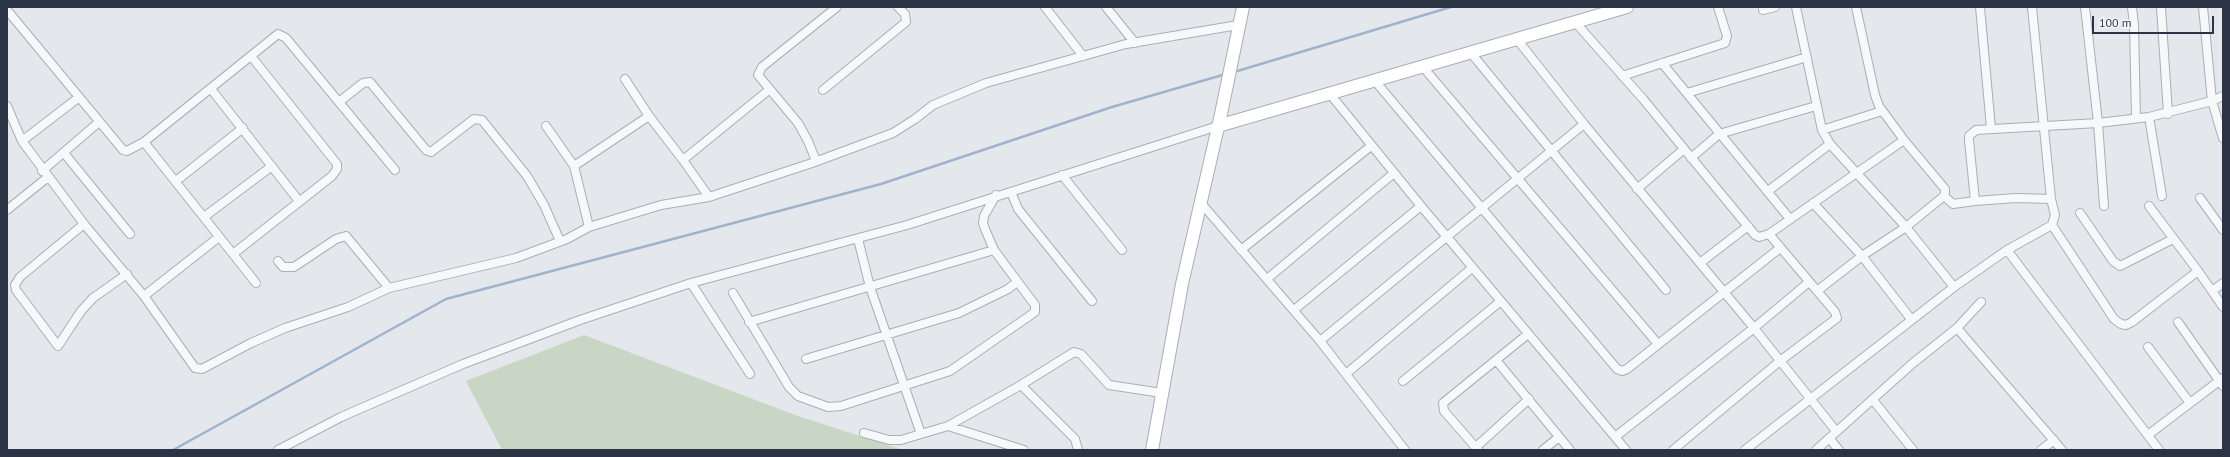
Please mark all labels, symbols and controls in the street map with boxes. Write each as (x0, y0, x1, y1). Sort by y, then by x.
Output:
scale bar (2094, 8, 2216, 34)
text: 100 m (2099, 15, 2132, 30)

